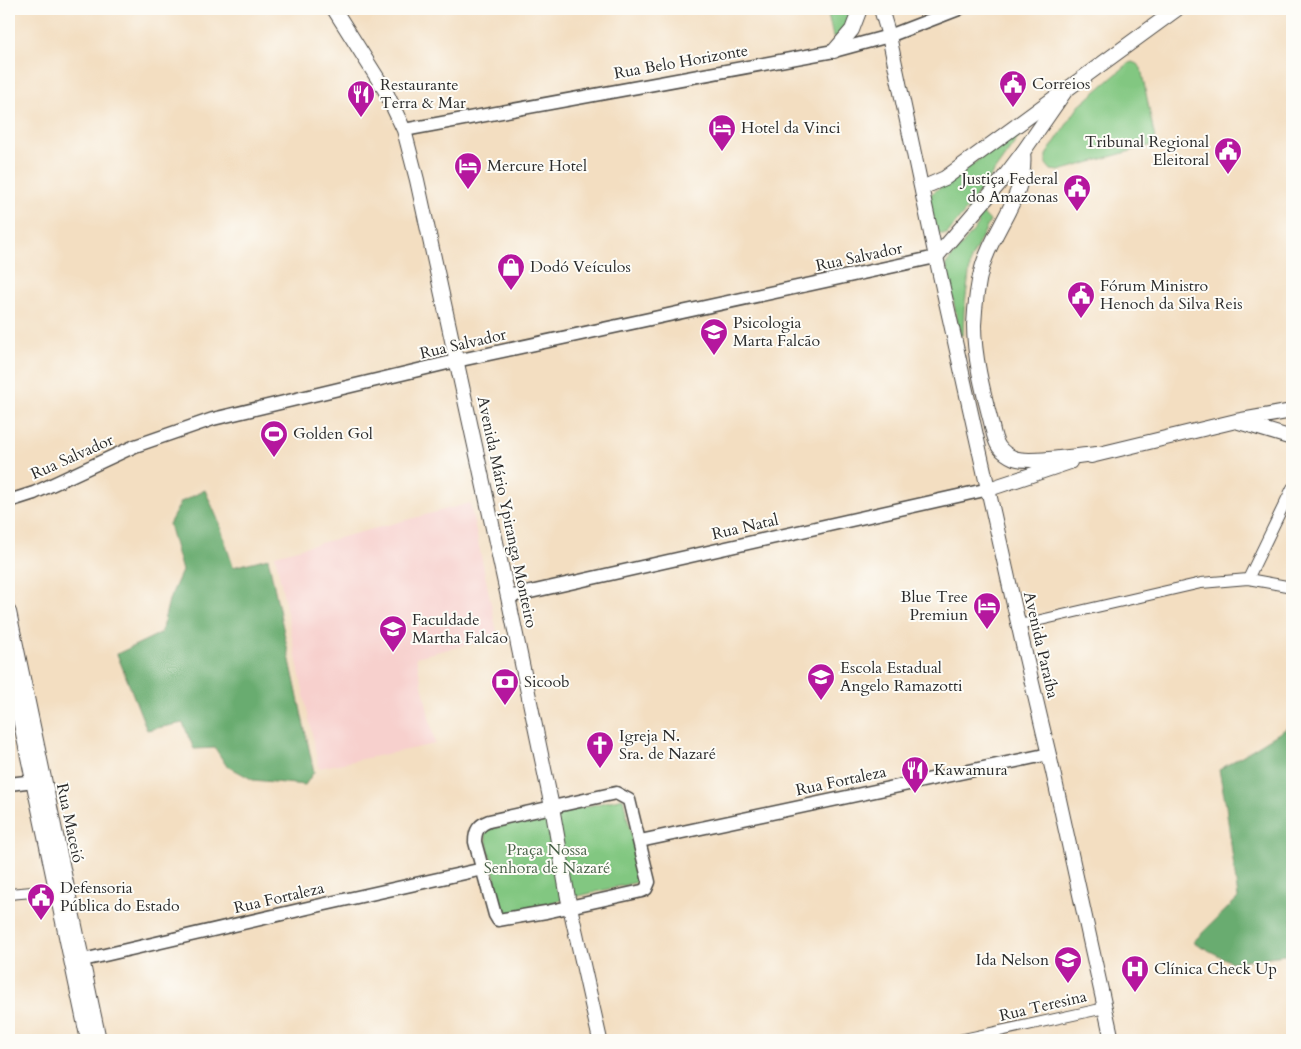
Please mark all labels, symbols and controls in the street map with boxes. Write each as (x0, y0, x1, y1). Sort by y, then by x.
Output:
street label: Rua Belo Horizonte (612, 39, 750, 85)
public building icon: Correios (998, 69, 1028, 108)
place label: Correios (1032, 73, 1090, 95)
place label: Restaurante Terra & Mar (380, 74, 466, 114)
restaurant icon: Restaurante Terra & Mar (346, 79, 376, 118)
hotel icon: Hotel da Vinci (707, 113, 737, 152)
place label: Hotel da Vinci (741, 117, 841, 139)
place label: Tribunal Regional Eleitoral (1085, 131, 1209, 171)
public building icon: Tribunal Regional Eleitoral (1213, 136, 1243, 175)
hotel icon: Mercure Hotel (453, 151, 483, 190)
place label: Mercure Hotel (487, 155, 587, 177)
place label: Justiça Federal do Amazonas (959, 168, 1058, 208)
public building icon: Justiça Federal do Amazonas (1062, 173, 1092, 212)
street label: Rua Salvador (814, 237, 905, 277)
shop icon: Dodó Veículos (496, 252, 526, 291)
place label: Dodó Veículos (530, 256, 631, 278)
place label: Fórum Ministro Henoch da Silva Reis (1100, 275, 1243, 315)
public building icon: Fórum Ministro Henoch da Silva Reis (1066, 280, 1096, 319)
place label: Psicologia Marta Falcão (733, 312, 820, 352)
school or university icon: Psicologia Marta Falcão (699, 317, 729, 356)
street label: Rua Salvador (418, 323, 509, 365)
street label: Avenida Mário Ypiranga Monteiro (472, 394, 542, 630)
sports icon: Golden Gol (259, 419, 289, 458)
place label: Golden Gol (293, 423, 373, 445)
street label: Rua Salvador (27, 429, 117, 485)
street label: Rua Natal (710, 509, 780, 545)
place label: Blue Tree Premiun (901, 586, 968, 626)
street label: Avenida Paraíba (1018, 589, 1064, 701)
hotel icon: Blue Tree Premiun (972, 591, 1002, 630)
place label: Faculdade Martha Falcão (412, 609, 508, 649)
school or university icon: Faculdade Martha Falcão (378, 614, 408, 653)
place label: Escola Estadual Angelo Ramazotti (840, 657, 963, 697)
school or university icon: Escola Estadual Angelo Ramazotti (806, 662, 836, 701)
bank icon: Sicoob (490, 667, 520, 706)
place label: Sicoob (524, 671, 570, 693)
place label: Igreja N. Sra. de Nazaré (619, 725, 716, 765)
church icon: Igreja N. Sra. de Nazaré (585, 730, 615, 769)
restaurant icon: Kawamura (900, 755, 930, 794)
place label: Kawamura (934, 759, 1008, 781)
street label: Rua Fortaleza (794, 761, 888, 801)
street label: Rua Maceió (51, 781, 89, 865)
park label: Praça Nossa Senhora de Nazaré (484, 839, 610, 879)
place label: Defensoria Pública do Estado (60, 877, 180, 917)
street label: Rua Fortaleza (232, 877, 326, 919)
public building icon: Defensoria Pública do Estado (26, 882, 56, 921)
school or university icon: Ida Nelson (1053, 945, 1083, 984)
place label: Ida Nelson (976, 949, 1049, 971)
hospital icon: Clínica Check Up (1120, 954, 1150, 993)
place label: Clínica Check Up (1154, 958, 1277, 980)
street label: Rua Teresina (997, 985, 1089, 1027)

